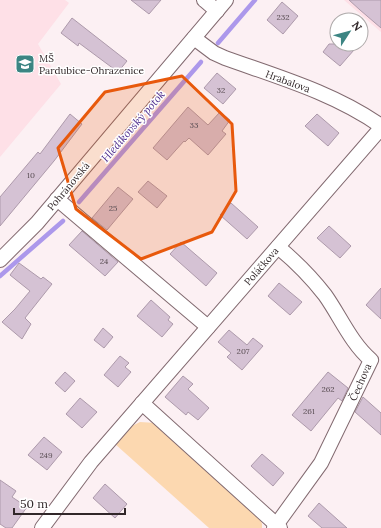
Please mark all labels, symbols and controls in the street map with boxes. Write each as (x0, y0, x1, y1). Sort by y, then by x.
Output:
house number: 232 (277, 12, 289, 22)
north arrow (329, 12, 369, 52)
text: N (349, 19, 366, 34)
place label: MŠ Pardubice-Ohrazenice (39, 52, 145, 77)
school or university icon: MŠ Pardubice-Ohrazenice (14, 53, 36, 75)
street label: Hrabalova (264, 67, 312, 96)
house number: 32 (217, 85, 225, 95)
water label: Hledíkovský potok (98, 87, 168, 165)
house number: 33 (190, 120, 199, 130)
street label: Pohránovská (44, 159, 92, 213)
house number: 10 (27, 170, 35, 180)
house number: 25 (109, 203, 117, 213)
street label: Poláčkova (241, 245, 281, 288)
house number: 24 (100, 256, 109, 266)
house number: 207 (237, 346, 250, 356)
street label: Čechova (346, 361, 374, 403)
house number: 262 (321, 384, 335, 394)
house number: 261 (303, 406, 315, 416)
house number: 249 (39, 450, 53, 460)
scale bar (14, 490, 125, 516)
text: 50 m (20, 496, 48, 511)

